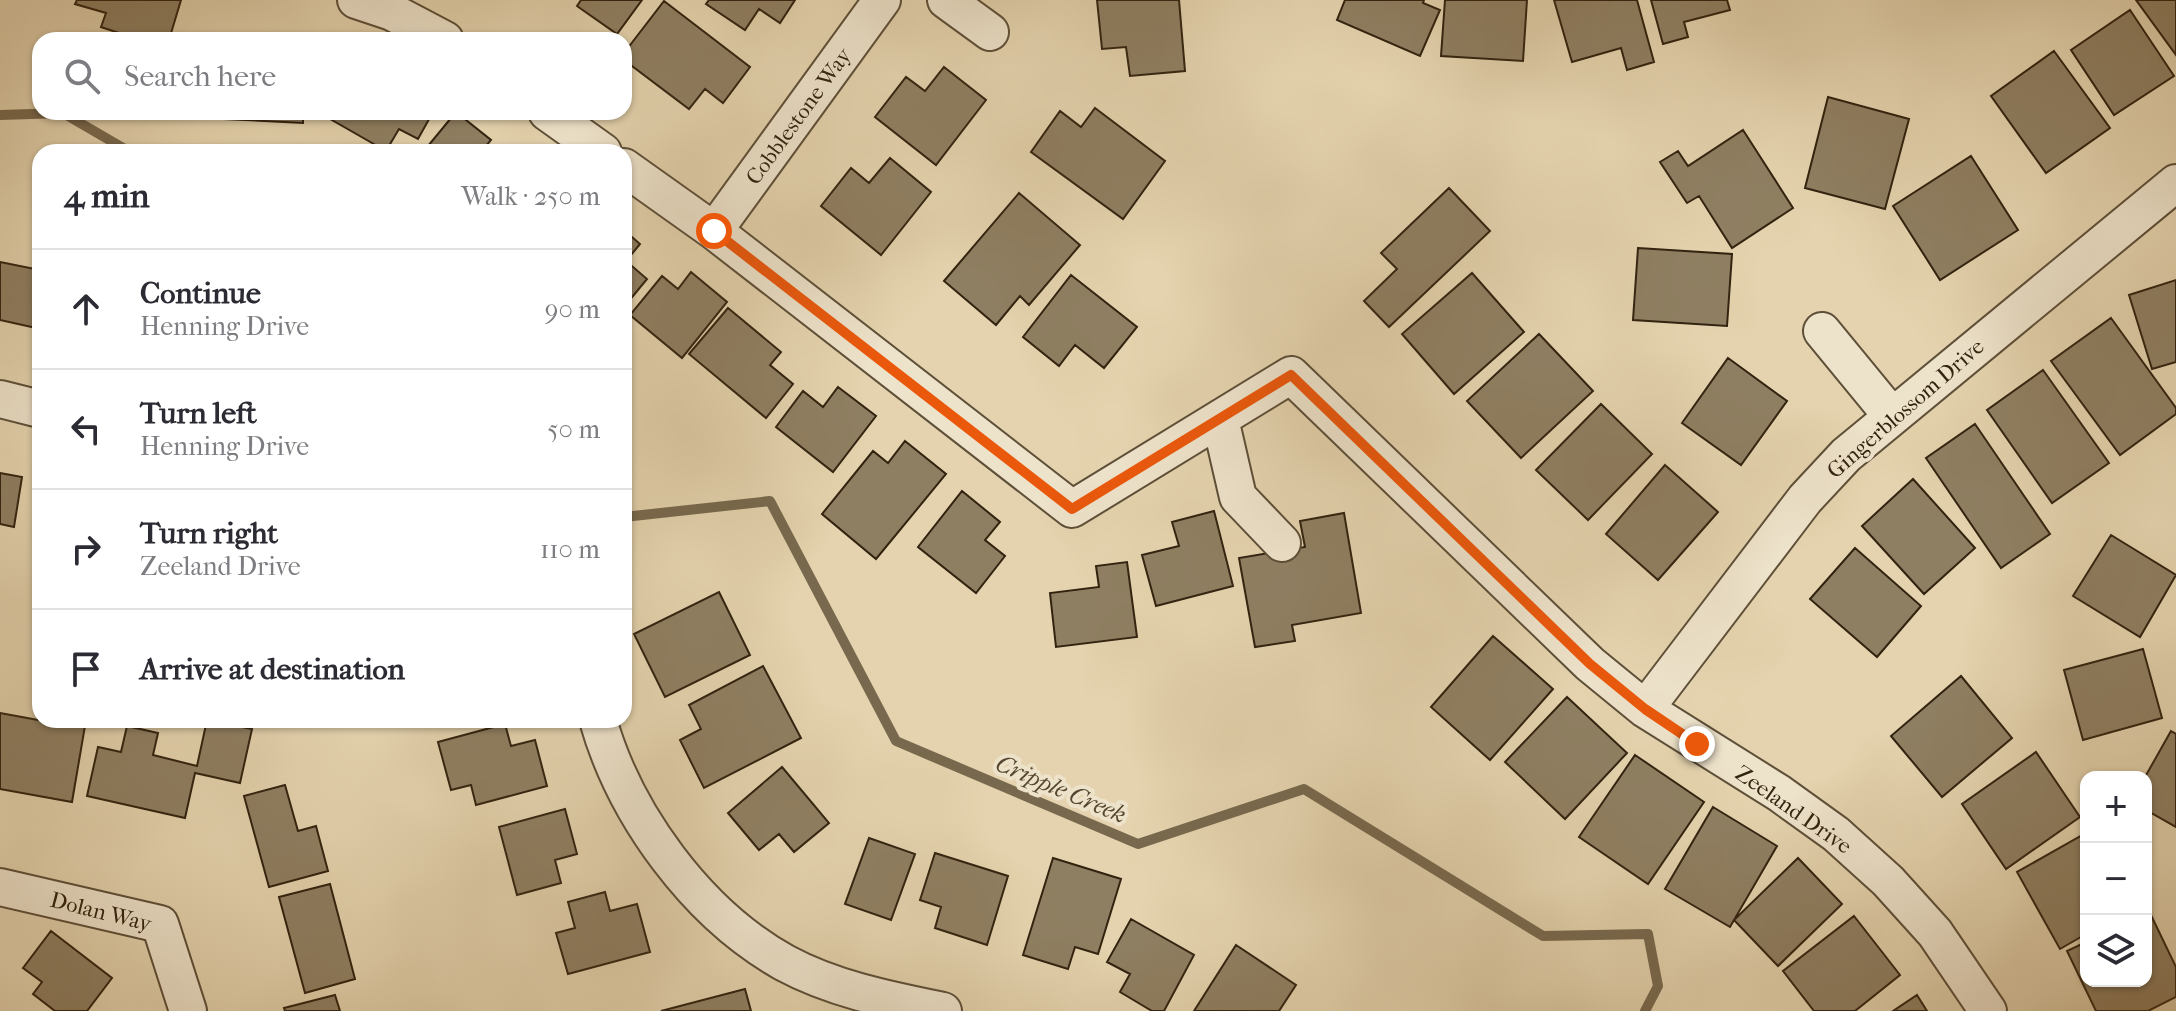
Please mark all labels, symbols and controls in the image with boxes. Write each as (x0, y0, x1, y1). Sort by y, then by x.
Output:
search box (32, 32, 632, 120)
street label: Cobblestone Way (741, 42, 858, 190)
icon: search (60, 54, 104, 98)
text: Search here (124, 59, 276, 94)
text: 4 min (64, 176, 149, 216)
text: Walk · 250 m (461, 181, 600, 212)
route start (696, 213, 732, 249)
text: Continue (140, 276, 261, 311)
icon: ahead (64, 287, 108, 331)
text: 90 m (545, 294, 600, 325)
text: Henning Drive (140, 311, 309, 342)
street label: Gingerblossom Drive (1822, 333, 1989, 484)
text: Turn left (140, 396, 257, 431)
icon: left (64, 407, 108, 451)
text: 50 m (547, 414, 600, 445)
text: Henning Drive (140, 431, 309, 462)
text: Turn right (140, 516, 278, 551)
icon: right (64, 527, 108, 571)
text: 110 m (540, 534, 600, 565)
text: Zeeland Drive (140, 551, 301, 582)
icon: arrive (64, 647, 108, 691)
text: Arrive at destination (140, 652, 405, 687)
route end (1679, 726, 1715, 762)
water label: Cripple Creek (992, 749, 1130, 829)
street label: Zeeland Drive (1730, 760, 1857, 860)
map controls (2080, 771, 2152, 987)
button: + (2080, 771, 2152, 843)
button: − (2080, 843, 2152, 915)
street label: Dolan Way (48, 887, 155, 937)
button: layers (2080, 915, 2152, 987)

